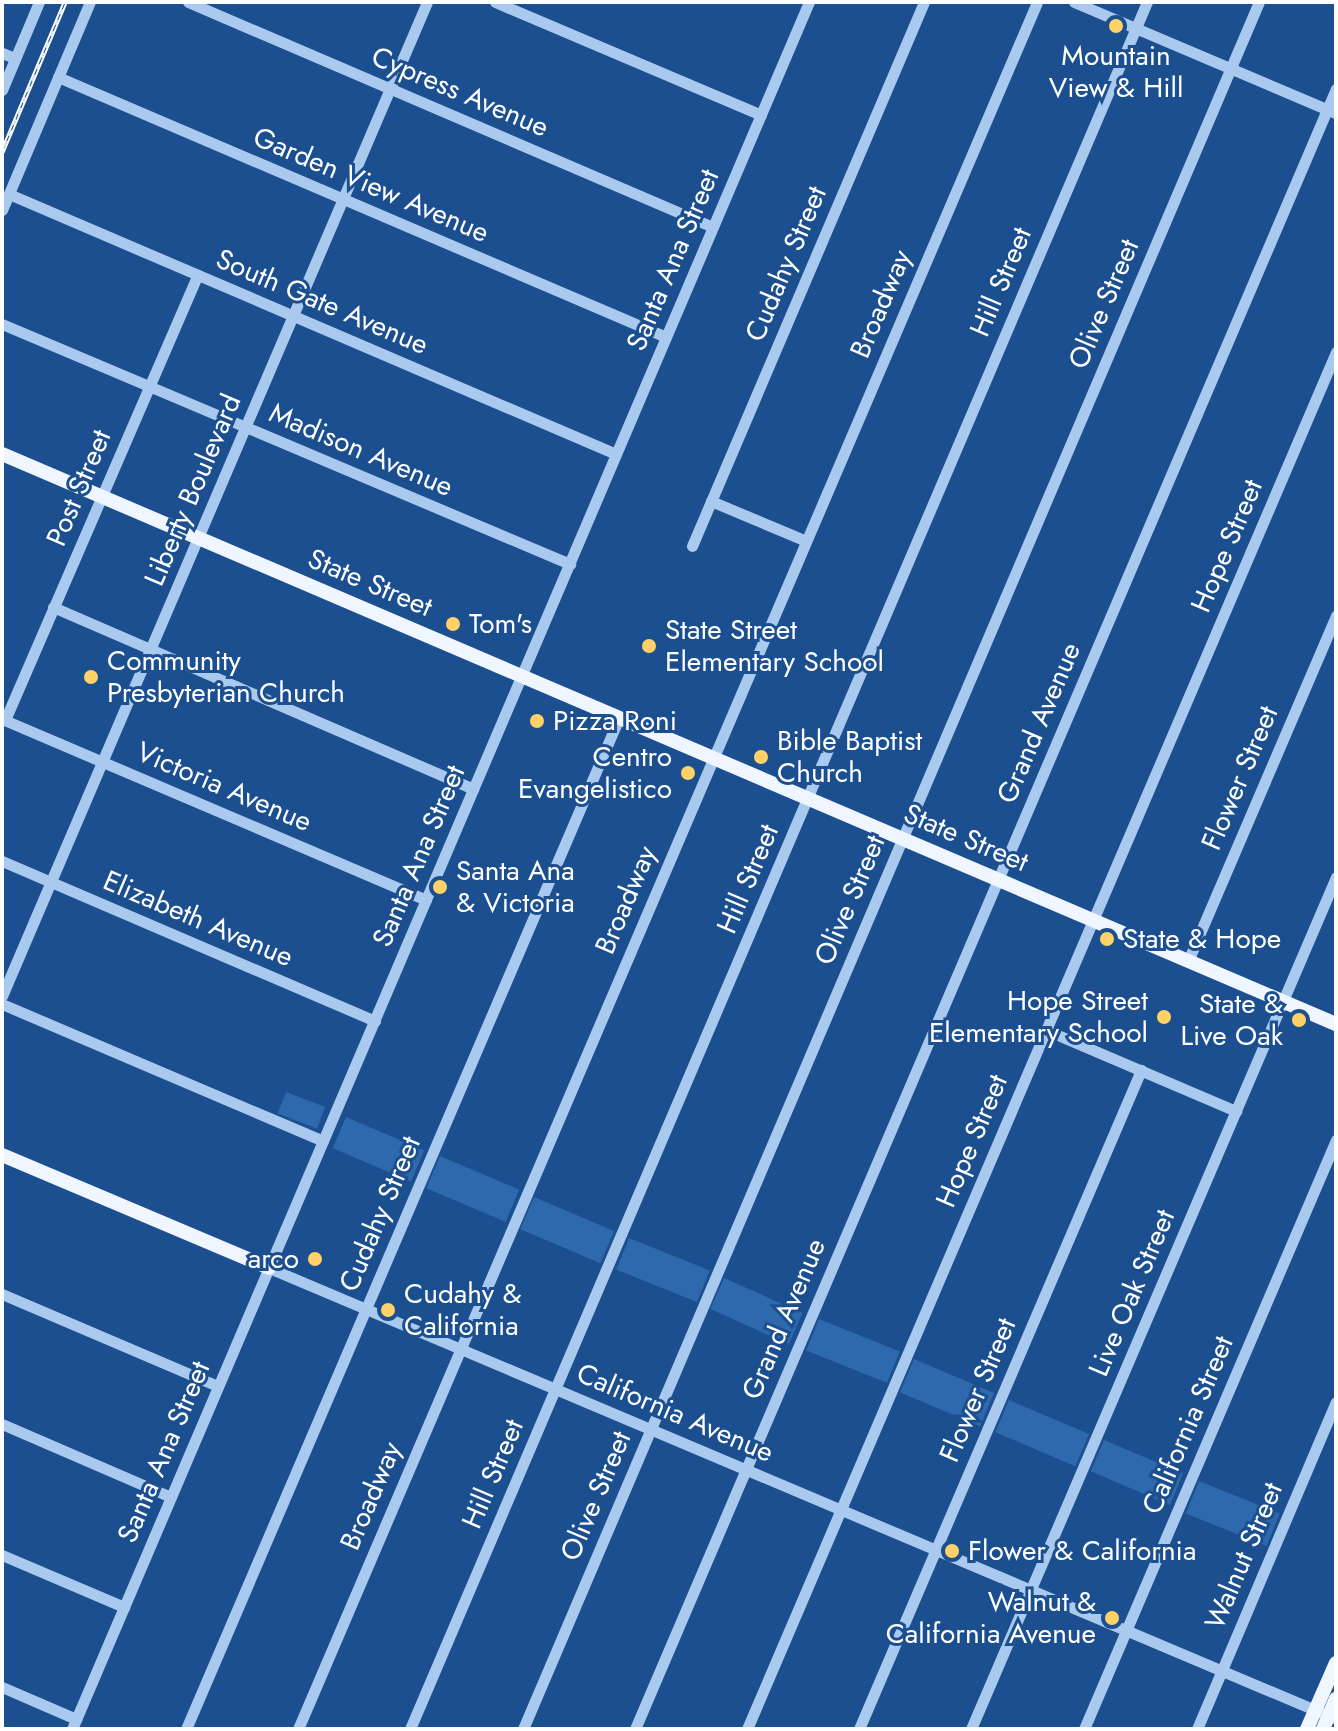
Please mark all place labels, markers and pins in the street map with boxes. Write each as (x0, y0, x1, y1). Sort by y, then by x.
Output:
marker: Mountain View & Hill (1107, 17, 1125, 35)
place label: Mountain View & Hill (1049, 39, 1183, 105)
place label: Tom's (469, 607, 532, 641)
place label: State Street Elementary School (665, 613, 884, 679)
marker: Tom's (444, 615, 462, 633)
marker: State Street Elementary School (640, 637, 658, 655)
place label: Community Presbyterian Church (107, 644, 345, 710)
marker: Community Presbyterian Church (82, 668, 100, 686)
place label: Pizza Roni (553, 704, 677, 738)
marker: Pizza Roni (528, 712, 546, 730)
place label: Bible Baptist Church (777, 724, 922, 790)
place label: Centro Evangelistico (518, 740, 672, 806)
marker: Bible Baptist Church (752, 748, 770, 766)
marker: Centro Evangelistico (679, 764, 697, 782)
place label: Santa Ana & Victoria (456, 854, 575, 920)
marker: Santa Ana & Victoria (431, 878, 449, 896)
place label: State & Hope (1123, 922, 1281, 956)
marker: State & Hope (1098, 930, 1116, 948)
place label: Hope Street Elementary School (929, 984, 1148, 1050)
place label: State & Live Oak (1180, 987, 1283, 1053)
marker: Hope Street Elementary School (1155, 1008, 1173, 1026)
marker: State & Live Oak (1290, 1011, 1308, 1029)
place label: arco (248, 1242, 299, 1276)
marker: arco (306, 1250, 324, 1268)
place label: Cudahy & California (404, 1277, 521, 1343)
marker: Cudahy & California (379, 1301, 397, 1319)
place label: Flower & California (968, 1534, 1196, 1568)
marker: Flower & California (943, 1542, 961, 1560)
place label: Walnut & California Avenue (886, 1585, 1096, 1651)
marker: Walnut & California Avenue (1103, 1609, 1121, 1627)

